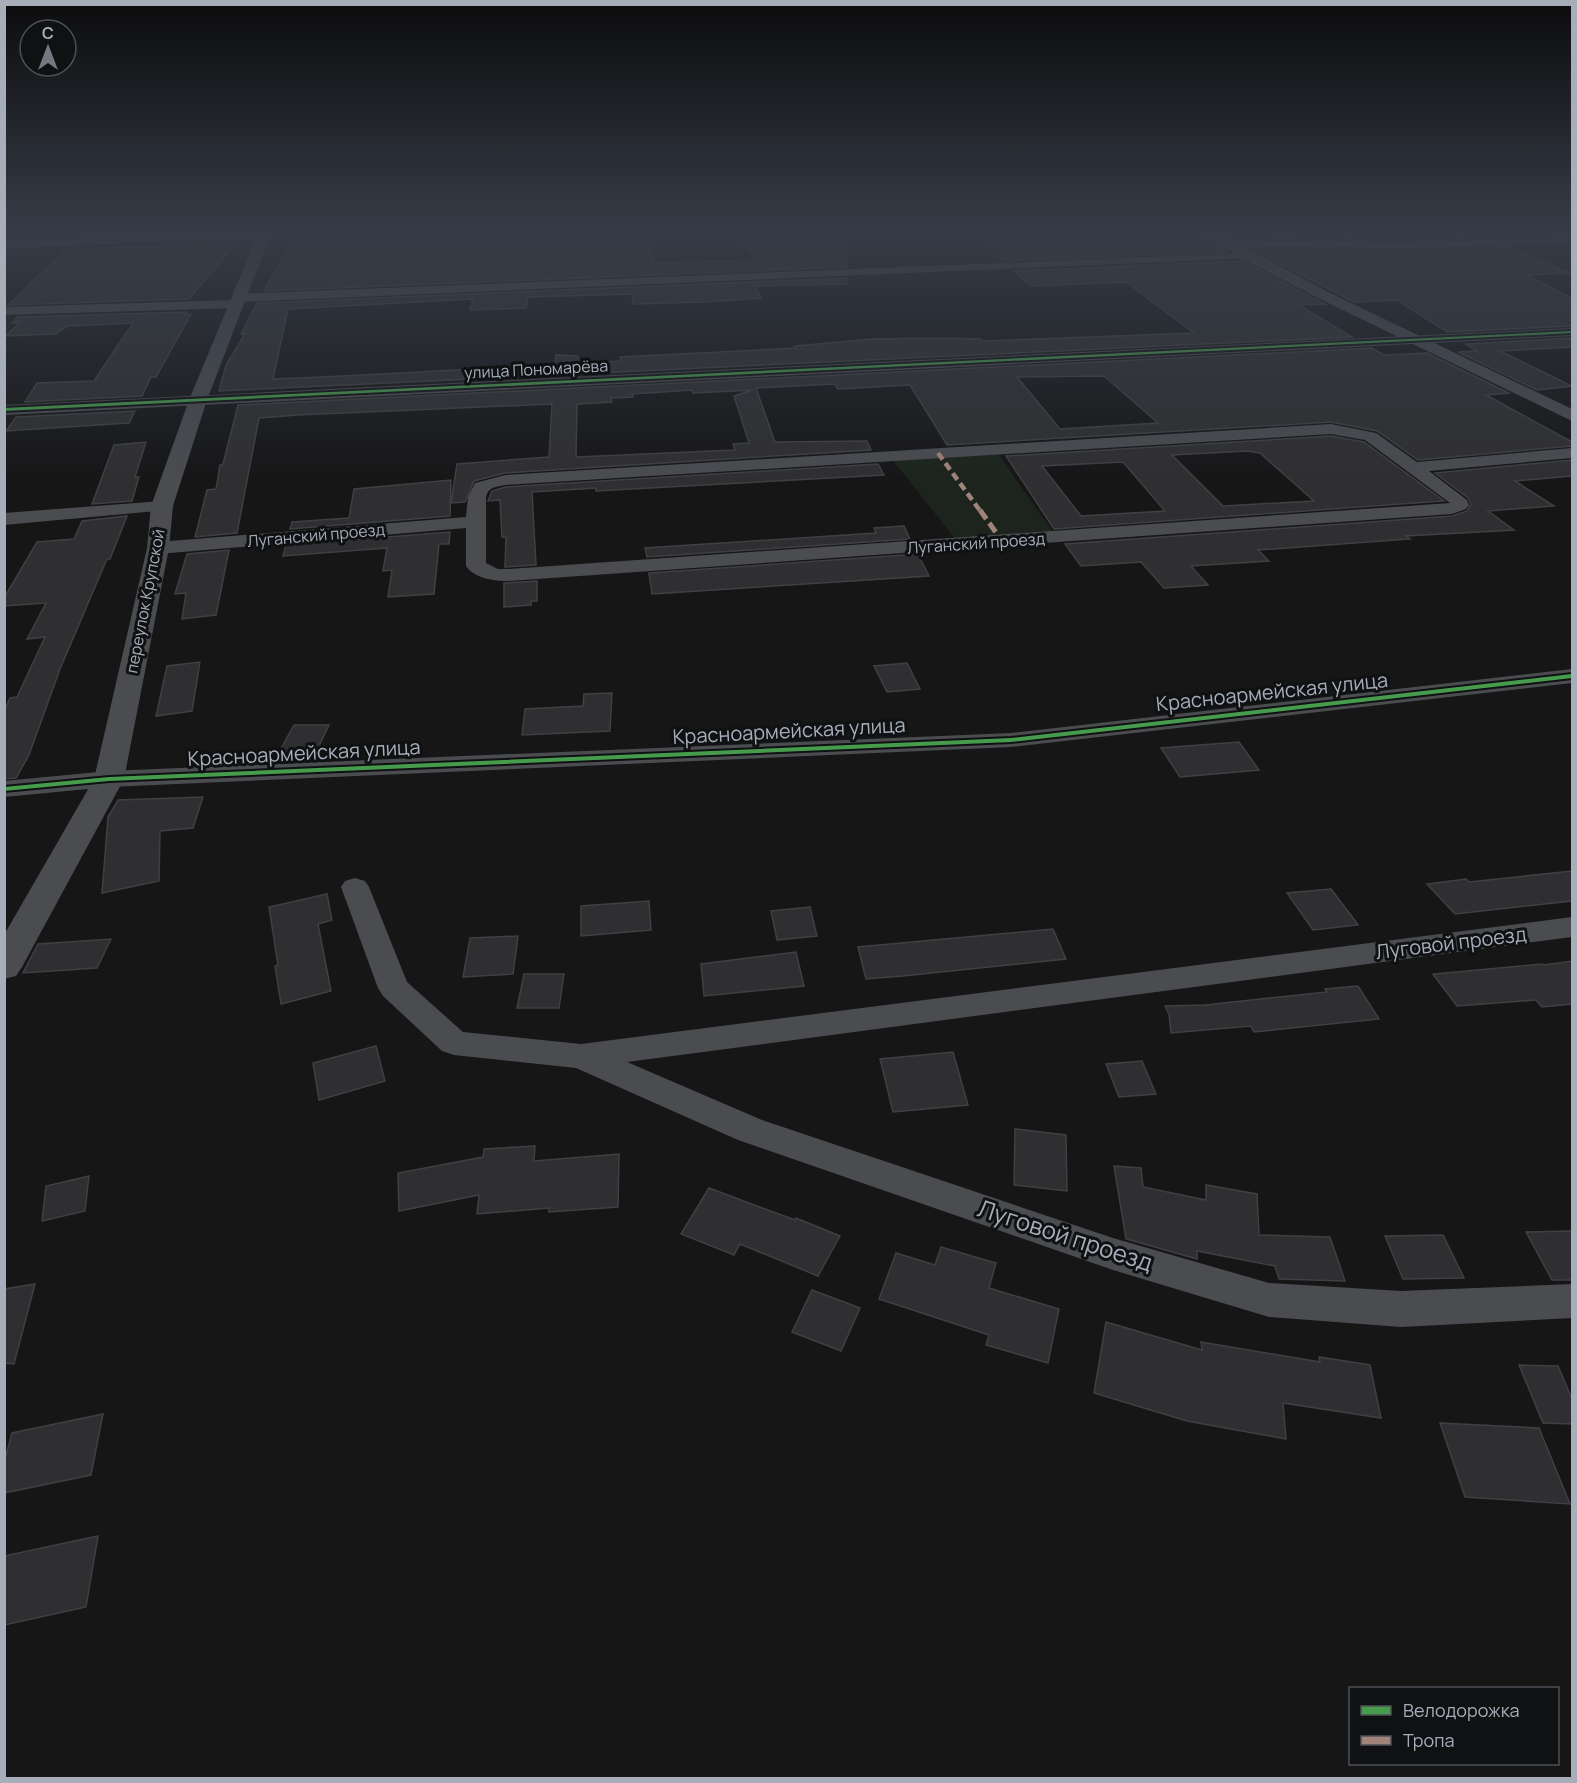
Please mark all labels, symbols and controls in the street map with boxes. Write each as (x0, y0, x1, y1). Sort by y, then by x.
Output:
north arrow (18, 18, 78, 78)
text: С (42, 22, 54, 44)
street label: улица Пономарёва (463, 354, 609, 384)
street label: Луганский проезд (246, 518, 386, 552)
street label: переулок Крупской (120, 527, 170, 675)
street label: Луганский проезд (906, 527, 1046, 559)
street label: Красноармейская улица (1155, 666, 1389, 717)
street label: Красноармейская улица (672, 711, 906, 750)
street label: Красноармейская улица (187, 733, 421, 772)
street label: Луговой проезд (1374, 920, 1528, 965)
street label: Луговой проезд (974, 1191, 1157, 1278)
legend (1349, 1687, 1559, 1765)
text: Велодорожка (1403, 1698, 1520, 1722)
text: Тропа (1403, 1728, 1454, 1752)

